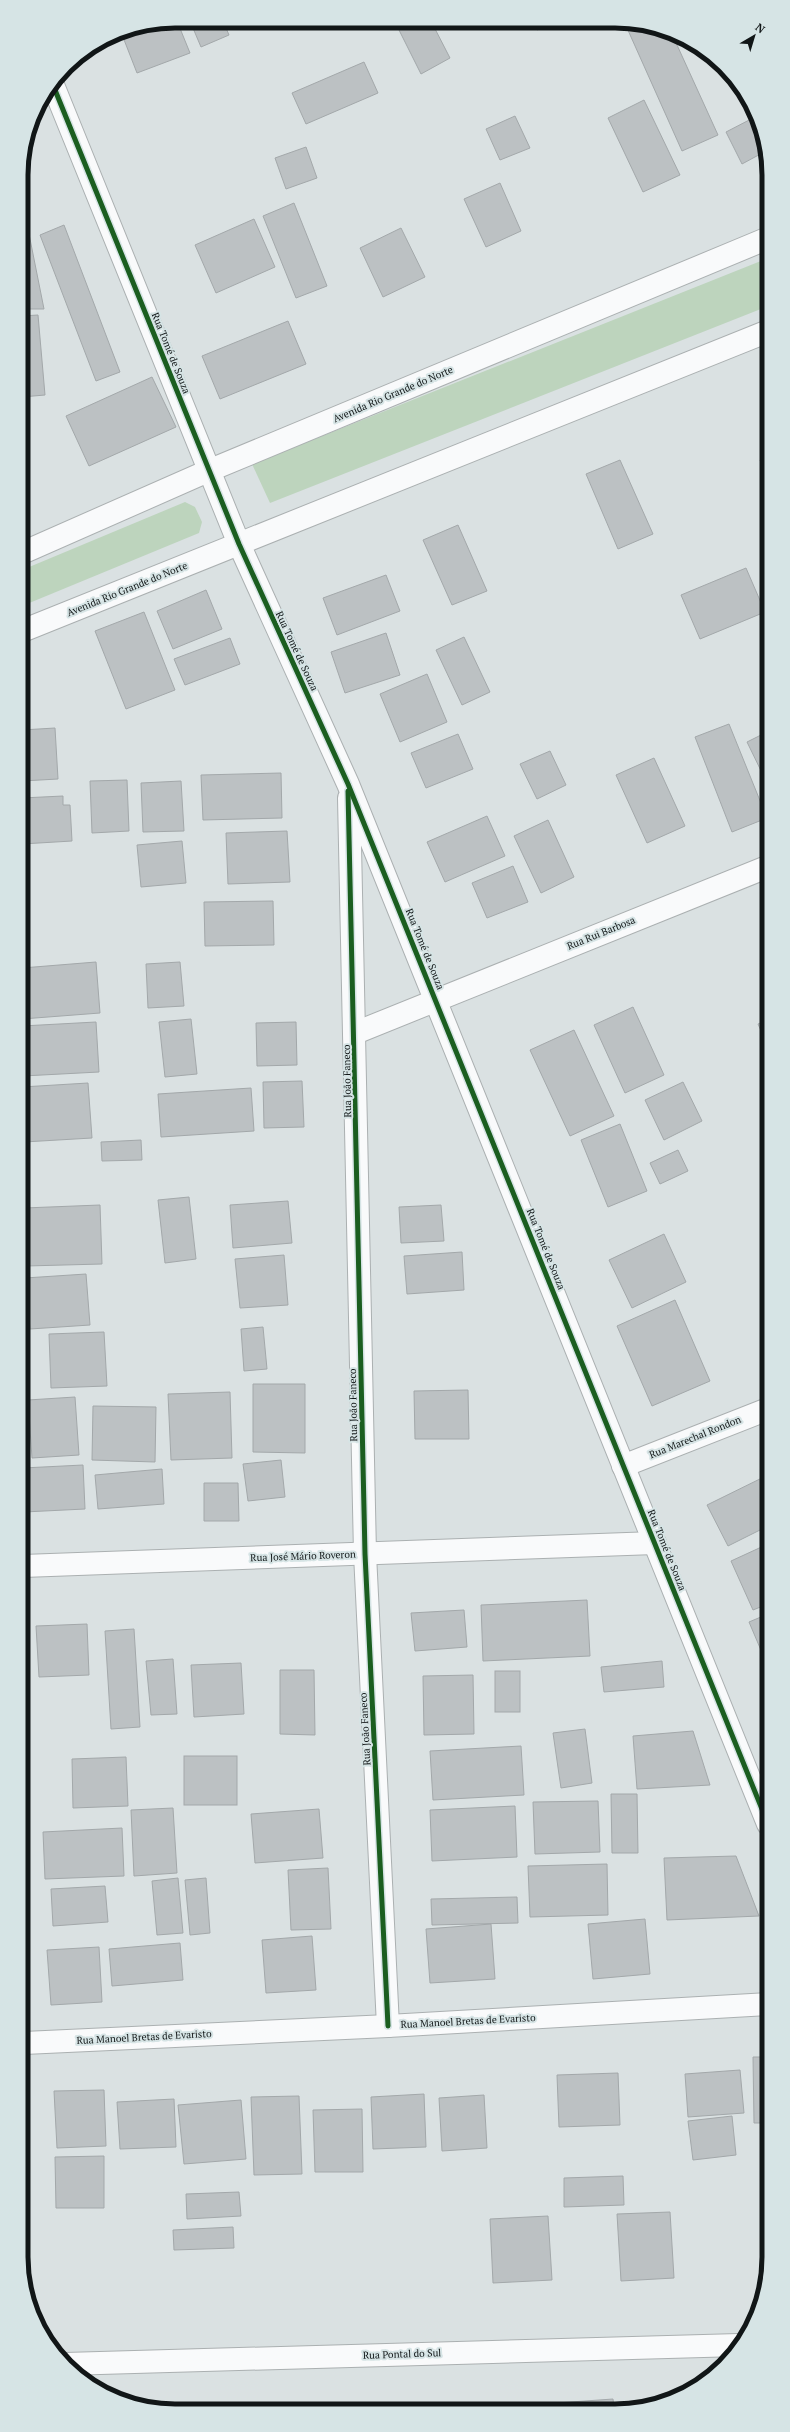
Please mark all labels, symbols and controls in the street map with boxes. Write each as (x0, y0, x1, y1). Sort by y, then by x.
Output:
north arrow (734, 16, 774, 56)
text: N (753, 20, 768, 37)
street label: Rua Tomé de Souza (149, 311, 193, 395)
street label: Avenida Rio Grande do Norte (331, 363, 455, 425)
street label: Avenida Rio Grande do Norte (65, 559, 189, 619)
street label: Rua Tomé de Souza (273, 609, 321, 693)
street label: Rua Tomé de Souza (403, 907, 447, 991)
street label: Rua Rui Barbosa (565, 913, 637, 953)
street label: Rua João Faneco (340, 1044, 354, 1118)
street label: Rua Tomé de Souza (524, 1207, 568, 1291)
street label: Rua João Faneco (346, 1368, 360, 1442)
street label: Rua Marechal Rondon (647, 1413, 743, 1461)
street label: Rua Tomé de Souza (645, 1508, 689, 1592)
street label: Rua José Mário Roveron (250, 1548, 356, 1564)
street label: Rua João Faneco (357, 1692, 373, 1766)
street label: Rua Manoel Bretas de Evaristo (400, 2011, 536, 2031)
street label: Rua Manoel Bretas de Evaristo (76, 2027, 212, 2047)
street label: Rua Pontal do Sul (363, 2346, 441, 2362)

